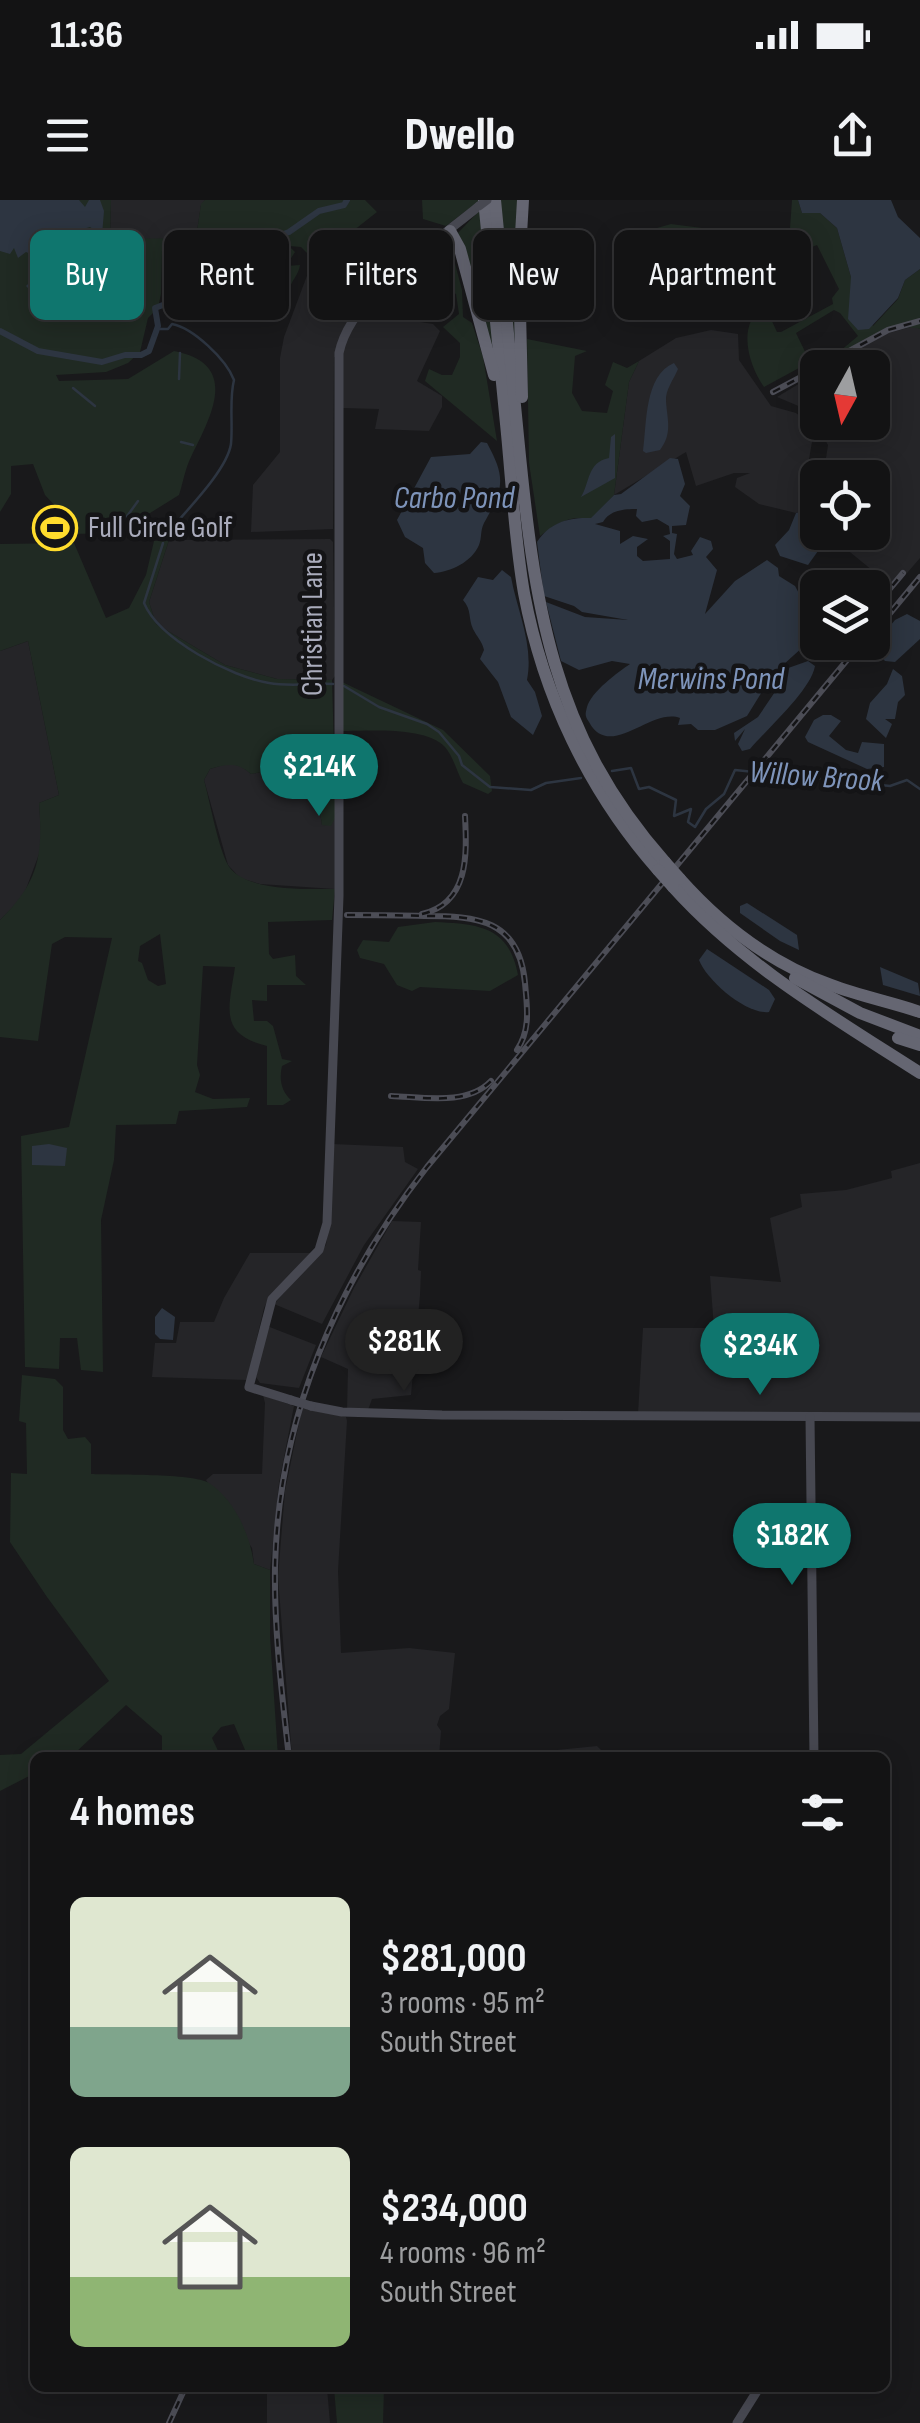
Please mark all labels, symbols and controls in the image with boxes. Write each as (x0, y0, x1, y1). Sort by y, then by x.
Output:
text: 11:36 (50, 13, 123, 58)
icon: menu (40, 108, 95, 163)
text: Dwello (405, 108, 515, 163)
icon: share (825, 108, 880, 163)
chip: Buy (30, 230, 144, 320)
chip: Rent (164, 230, 289, 320)
chip: Filters (309, 230, 453, 320)
chip: New (473, 230, 594, 320)
chip: Apartment (614, 230, 811, 320)
north arrow (800, 350, 890, 440)
map controls (800, 350, 890, 660)
button: locate (800, 460, 890, 550)
water label: Carbo Pond (394, 479, 515, 518)
sports icon: Full Circle Golf (32, 505, 78, 551)
place label: Full Circle Golf (88, 510, 233, 546)
street label: Christian Lane (295, 552, 331, 696)
button: layers (800, 570, 890, 660)
water label: Merwins Pond (638, 660, 785, 699)
pin: $214K (249, 734, 389, 819)
text: $214K (282, 747, 356, 786)
water label: Willow Brook (748, 753, 885, 801)
pin: $281K (334, 1309, 474, 1394)
pin: $234K (690, 1313, 830, 1398)
text: $281K (367, 1322, 441, 1361)
text: $234K (722, 1326, 798, 1365)
pin: $182K (722, 1503, 862, 1588)
text: $182K (755, 1516, 829, 1555)
icon: filters (795, 1785, 850, 1840)
text: 4 homes (70, 1787, 195, 1838)
text: $281,000 (380, 1933, 526, 1984)
icon: home (150, 1937, 270, 2057)
text: 3 rooms · 95 m² (380, 1984, 545, 2023)
text: South Street (380, 2023, 516, 2062)
text: $234,000 (380, 2183, 528, 2234)
icon: home (150, 2187, 270, 2307)
text: 4 rooms · 96 m² (380, 2234, 546, 2273)
text: South Street (380, 2273, 516, 2312)

